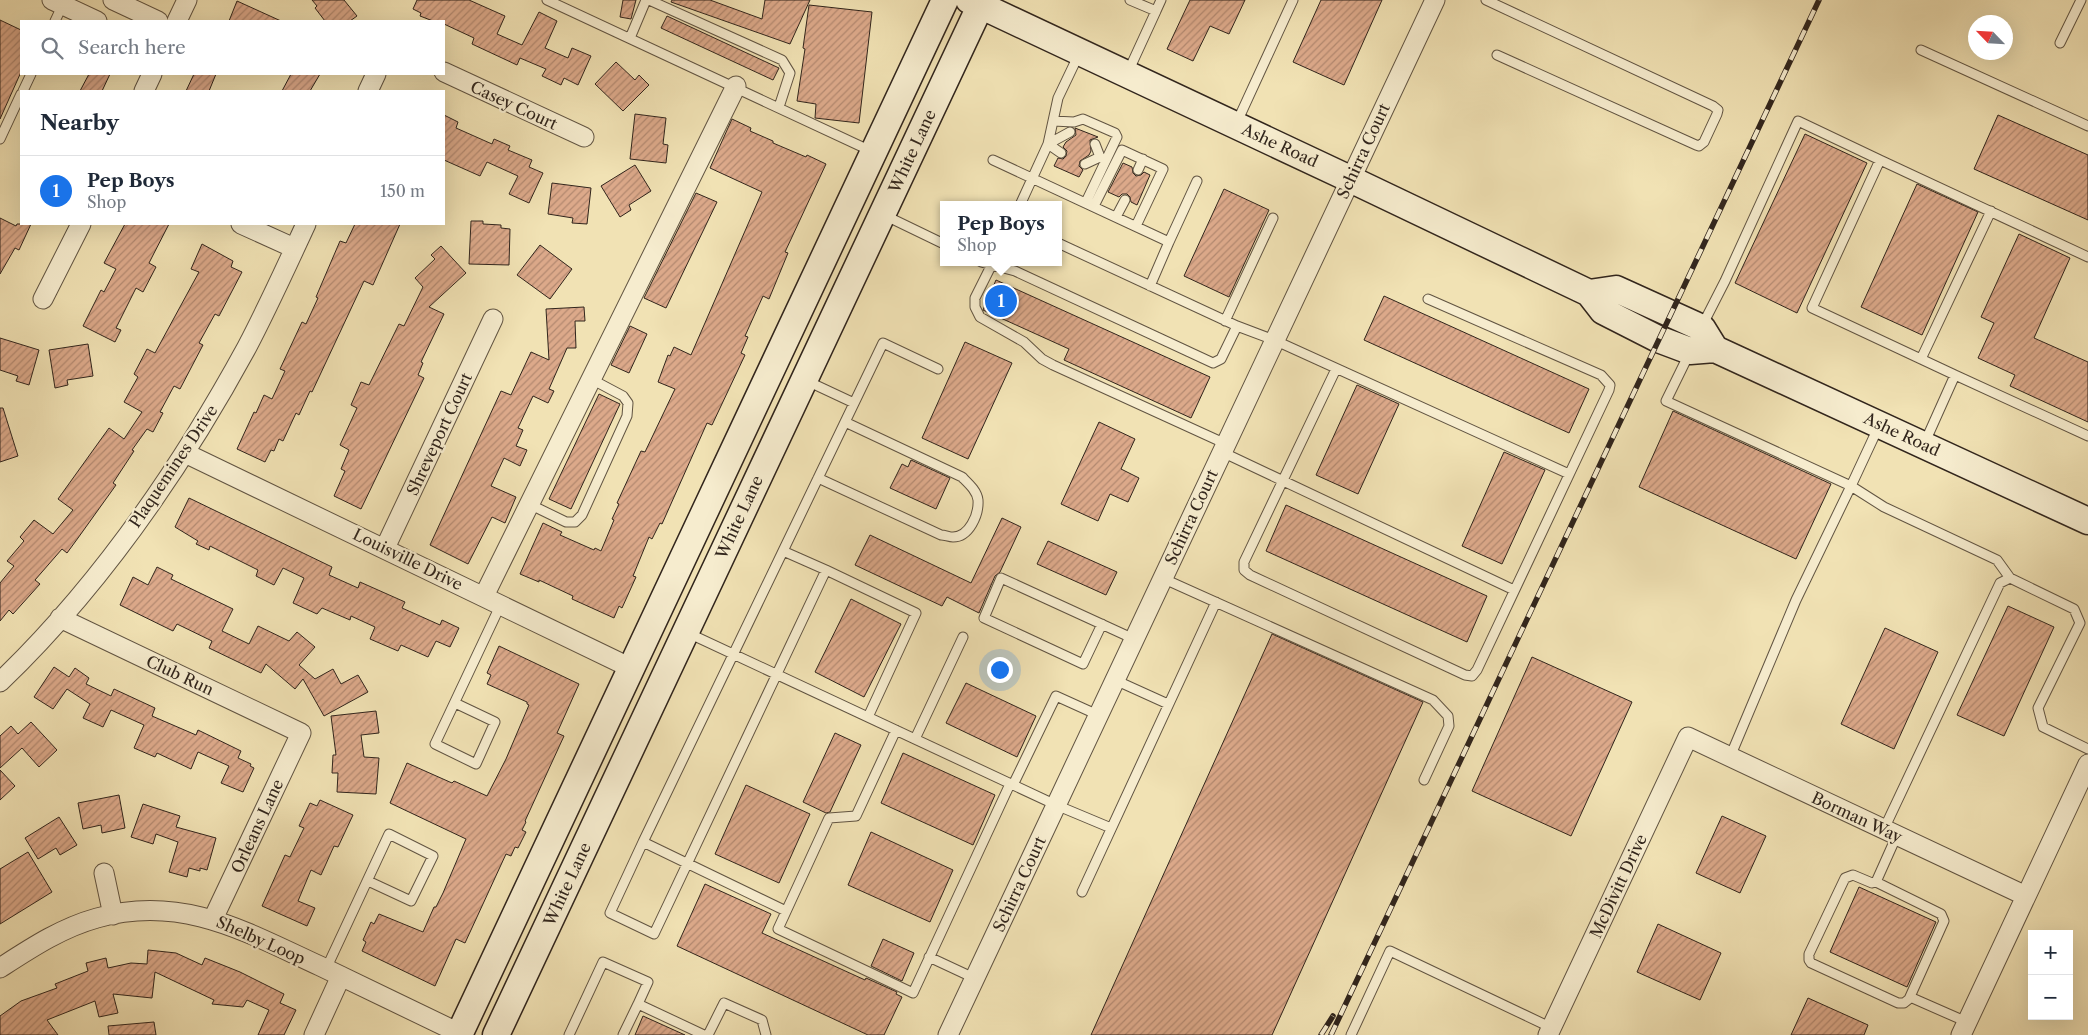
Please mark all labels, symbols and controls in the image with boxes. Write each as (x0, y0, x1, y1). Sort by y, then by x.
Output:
north arrow (1968, 15, 2013, 60)
search box (20, 20, 445, 75)
icon: search (38, 34, 66, 62)
text: Search here (78, 36, 186, 59)
street label: Casey Court (467, 76, 561, 134)
street label: Schirra Court (1332, 100, 1394, 202)
street label: White Lane (884, 106, 940, 197)
text: Nearby (40, 110, 119, 135)
street label: Ashe Road (1238, 118, 1321, 171)
text: Pep Boys (87, 169, 175, 192)
text: 1 (52, 181, 60, 201)
text: 150 m (380, 181, 425, 201)
text: Shop (87, 192, 126, 212)
popup (940, 201, 1062, 266)
text: Pep Boys (957, 212, 1045, 235)
text: Shop (957, 235, 997, 255)
pin: 1 (985, 282, 1017, 320)
street label: Shreveport Court (402, 369, 476, 498)
street label: Plaquemines Drive (125, 401, 222, 531)
street label: Ashe Road (1860, 407, 1943, 460)
street label: Schirra Court (1160, 466, 1222, 568)
street label: White Lane (711, 472, 767, 563)
street label: Louisville Drive (350, 524, 466, 594)
street label: Club Run (143, 651, 217, 699)
your location (987, 657, 1013, 683)
street label: Orleans Lane (227, 776, 287, 876)
street label: Borman Way (1808, 787, 1907, 847)
street label: McDivitt Drive (1585, 831, 1651, 941)
street label: Schirra Court (988, 833, 1050, 935)
street label: White Lane (539, 839, 595, 930)
street label: Shelby Loop (213, 911, 309, 969)
map controls (2028, 930, 2073, 1020)
button: + (2028, 930, 2073, 975)
button: − (2028, 975, 2073, 1020)

